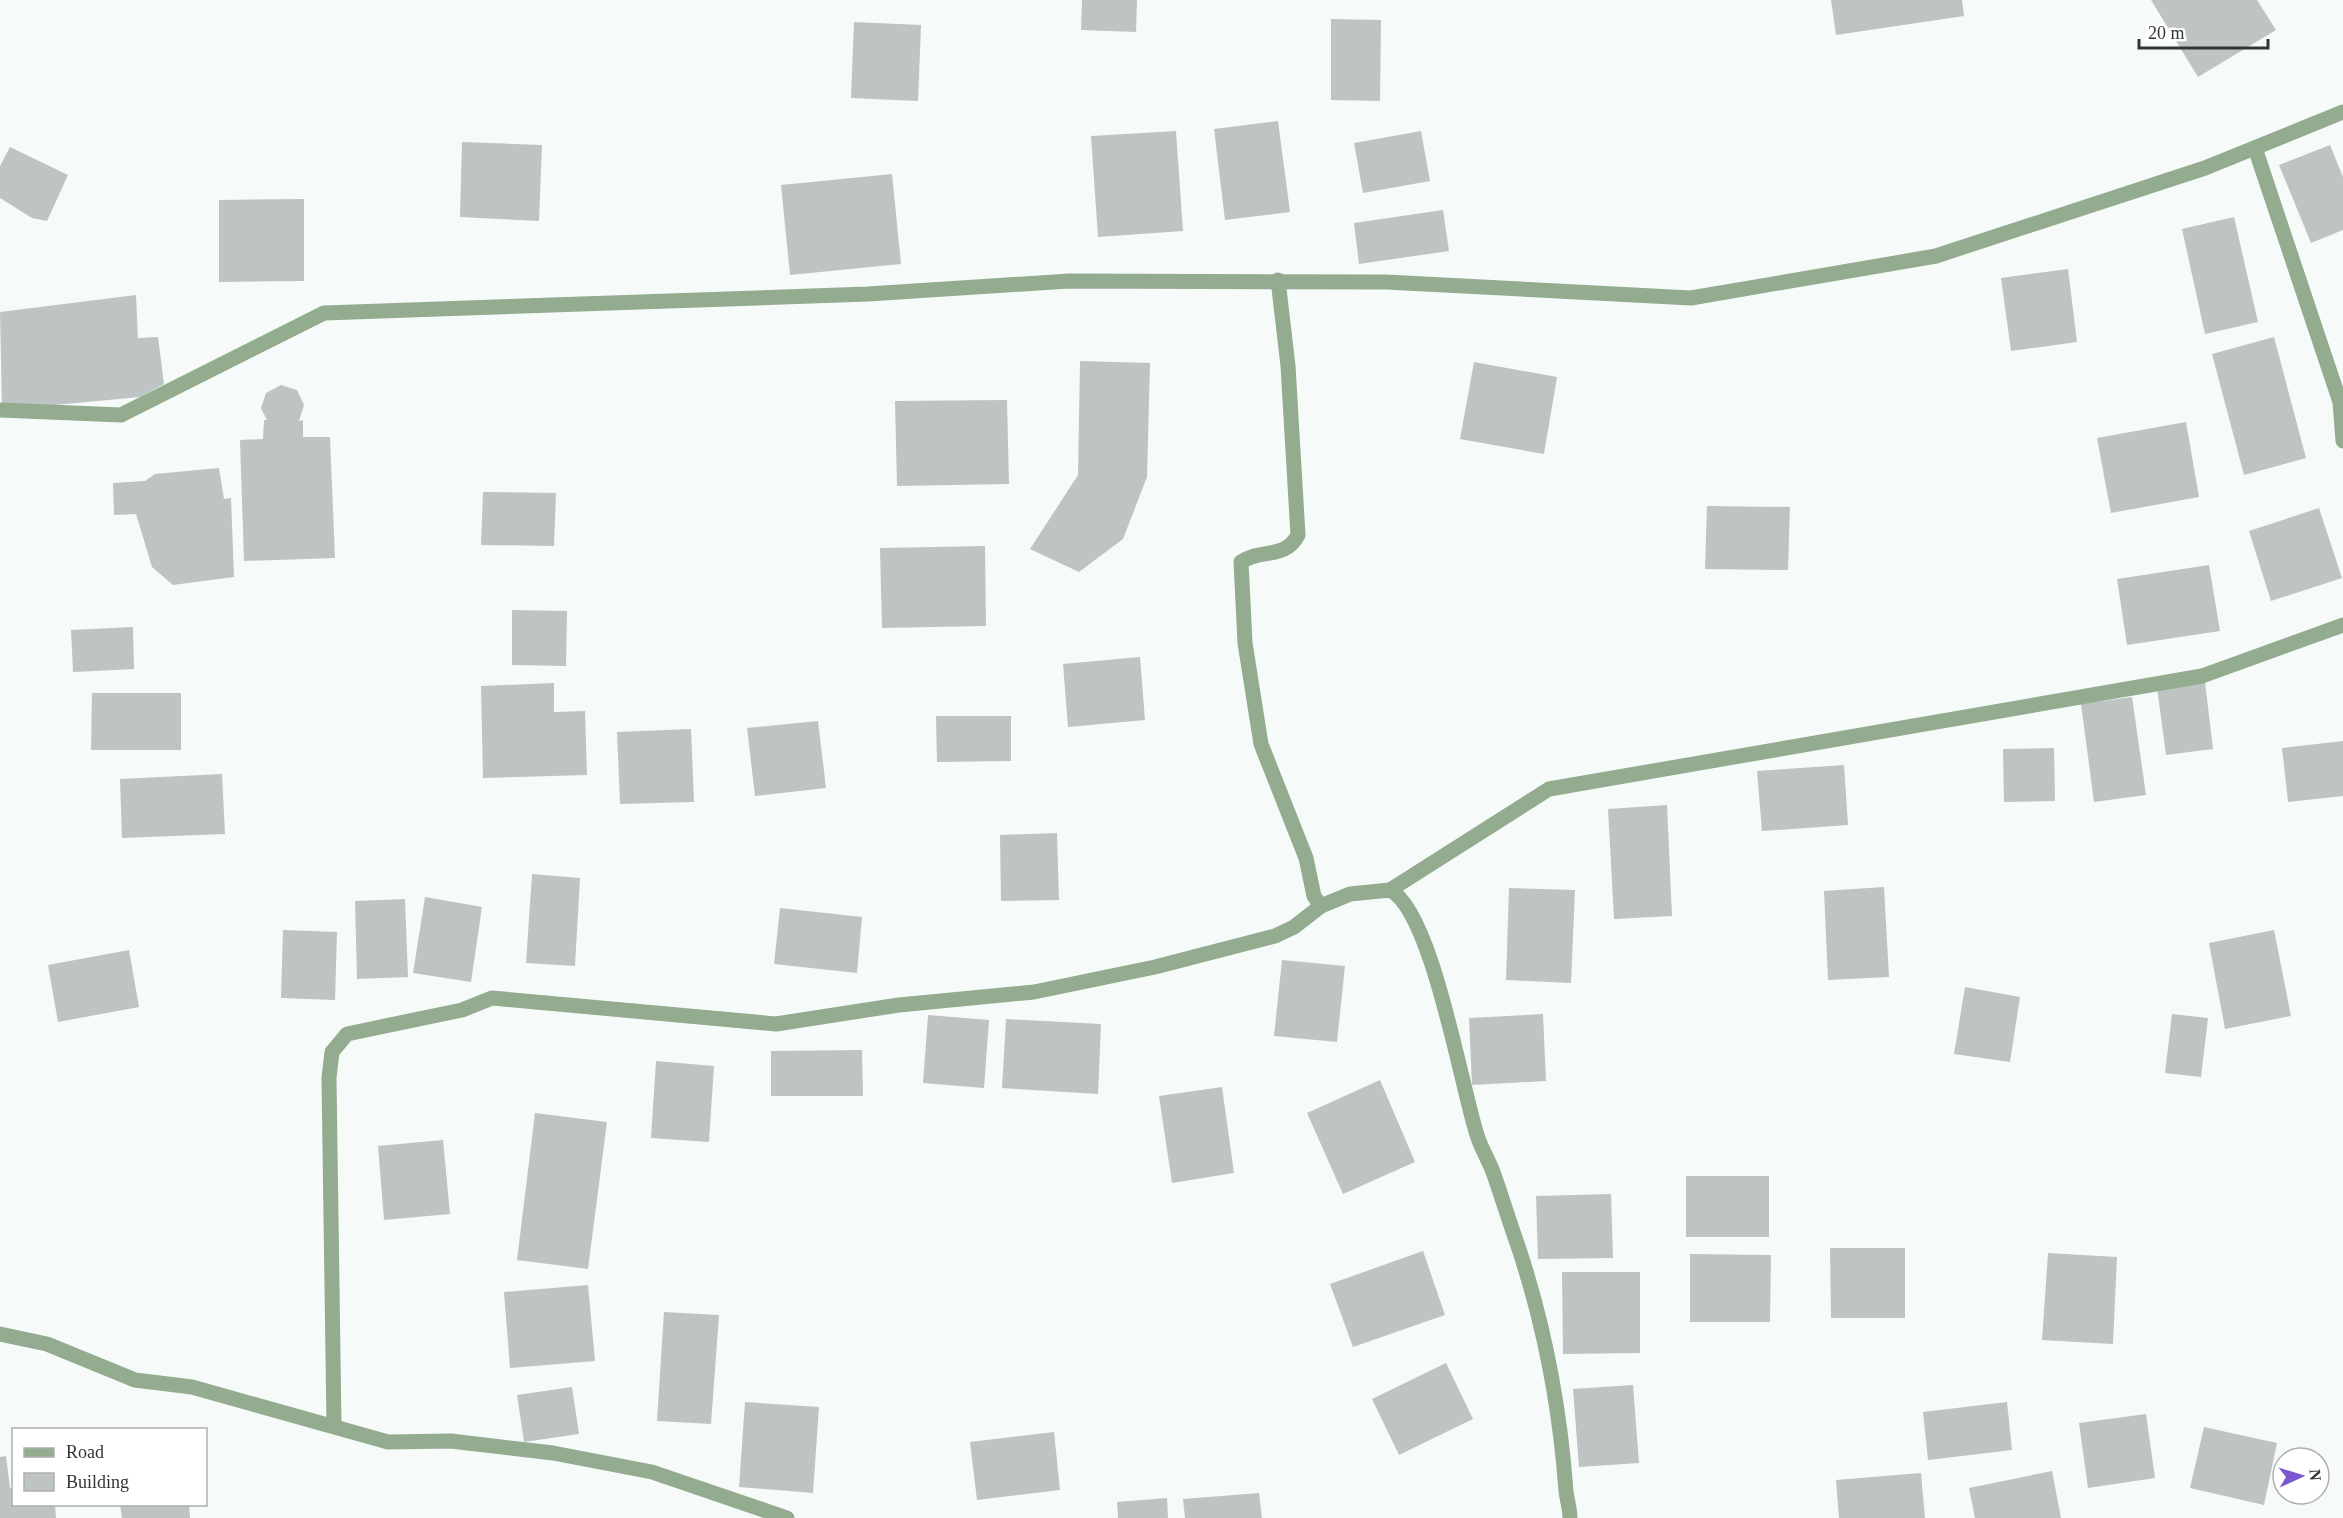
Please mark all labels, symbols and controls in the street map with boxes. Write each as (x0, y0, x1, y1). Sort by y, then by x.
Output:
scale bar (2139, 12, 2268, 50)
text: 20 m (2148, 23, 2185, 43)
legend (12, 1428, 207, 1506)
text: Road (66, 1442, 104, 1462)
north arrow (2271, 1446, 2331, 1506)
text: N (2307, 1469, 2324, 1482)
text: Building (66, 1472, 129, 1492)

